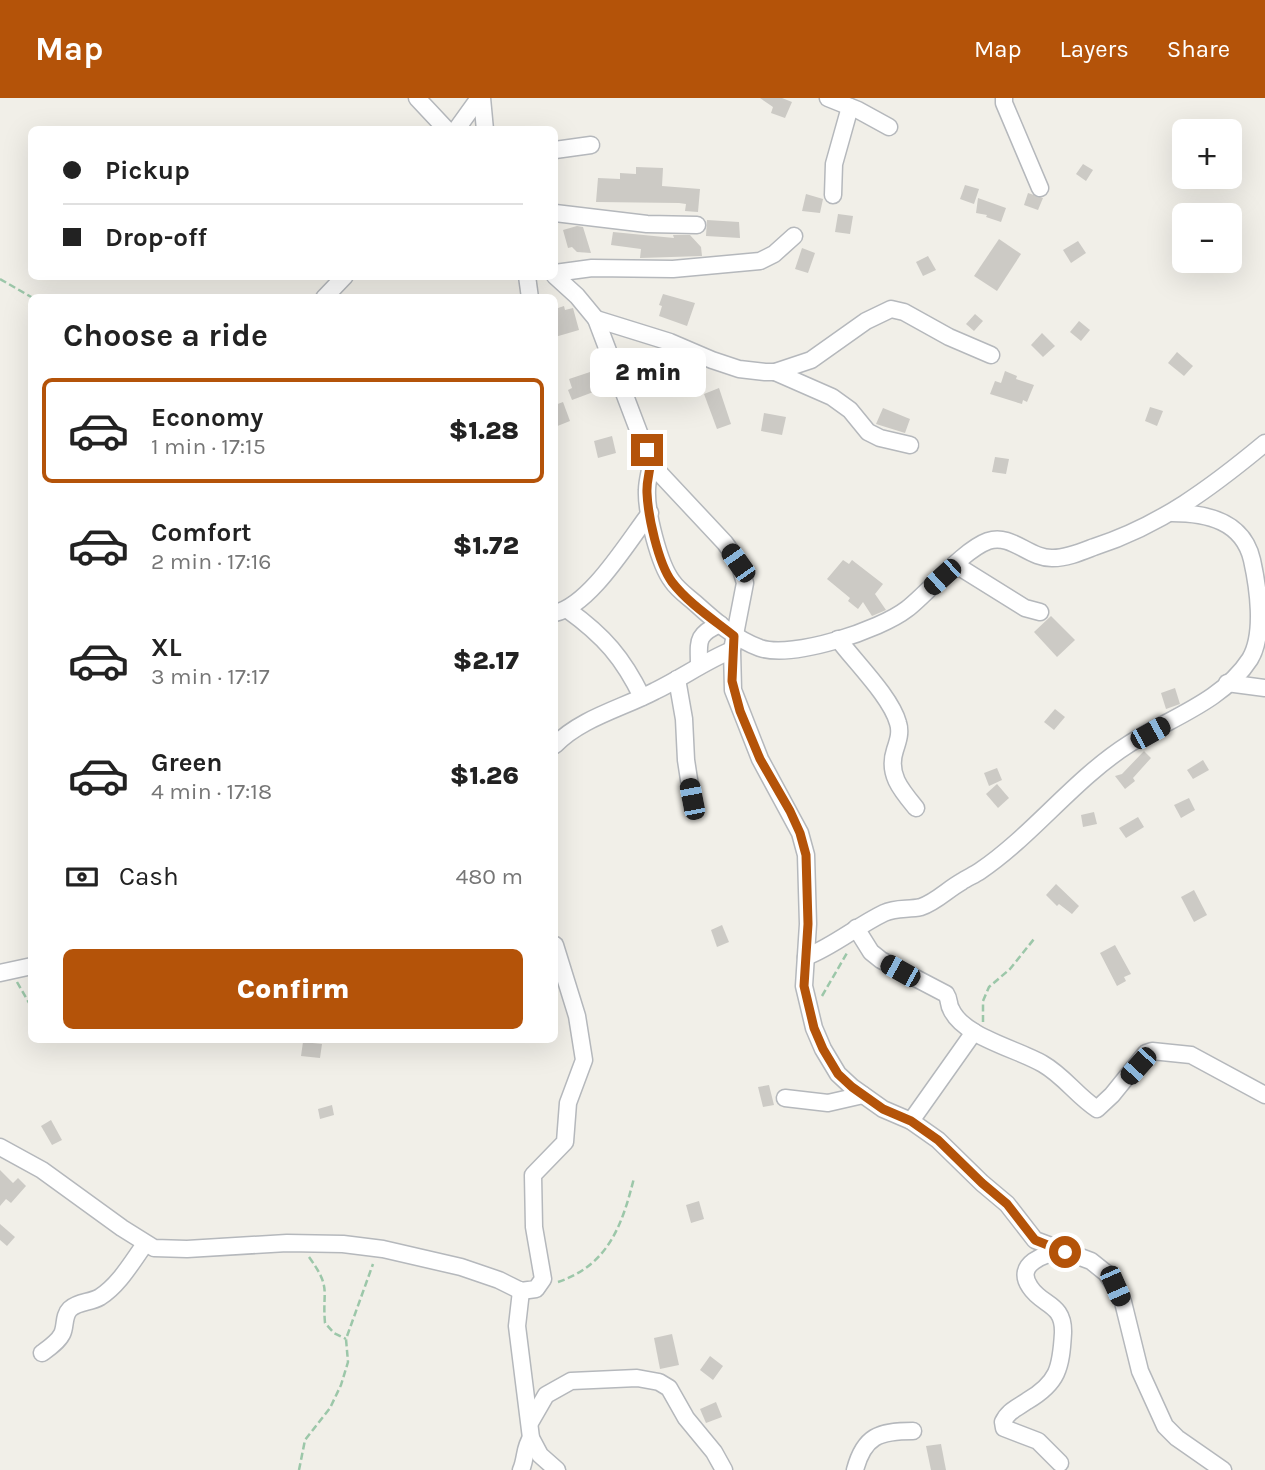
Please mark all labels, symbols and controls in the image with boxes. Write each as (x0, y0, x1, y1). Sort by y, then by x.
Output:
text: Map (35, 30, 103, 68)
text: Map (974, 35, 1022, 63)
text: Layers (1060, 35, 1129, 63)
text: Share (1167, 35, 1230, 63)
map controls (1172, 119, 1242, 273)
button: + (1172, 119, 1242, 189)
text: Pickup (105, 155, 190, 186)
button: − (1172, 203, 1242, 273)
text: Drop-off (105, 222, 207, 253)
text: Choose a ride (63, 317, 268, 354)
callout: 2 min (589, 348, 705, 398)
text: 2 min (615, 359, 681, 386)
icon: car (67, 399, 130, 462)
text: Economy (151, 402, 263, 433)
text: $1.28 (449, 415, 519, 446)
text: 1 min · 17:15 (151, 433, 266, 460)
route end (631, 434, 663, 466)
icon: car (67, 514, 130, 577)
text: Comfort (151, 517, 252, 548)
text: $1.72 (453, 530, 519, 561)
car (718, 540, 759, 586)
text: 2 min · 17:16 (151, 548, 272, 575)
car (920, 555, 965, 599)
icon: car (67, 629, 130, 692)
text: XL (151, 632, 182, 663)
text: $2.17 (453, 645, 519, 676)
text: 3 min · 17:17 (151, 663, 269, 690)
car (1127, 714, 1174, 752)
icon: car (67, 744, 130, 807)
text: Green (151, 747, 223, 778)
text: $1.26 (450, 760, 519, 791)
car (678, 776, 707, 822)
text: 4 min · 17:18 (151, 778, 272, 805)
icon: cash (63, 858, 101, 896)
text: Cash (119, 861, 179, 892)
text: 480 m (455, 863, 523, 890)
button: Confirm (63, 949, 523, 1029)
car (877, 952, 924, 990)
car (1117, 1043, 1160, 1089)
route start (1049, 1236, 1081, 1268)
car (1097, 1263, 1134, 1309)

